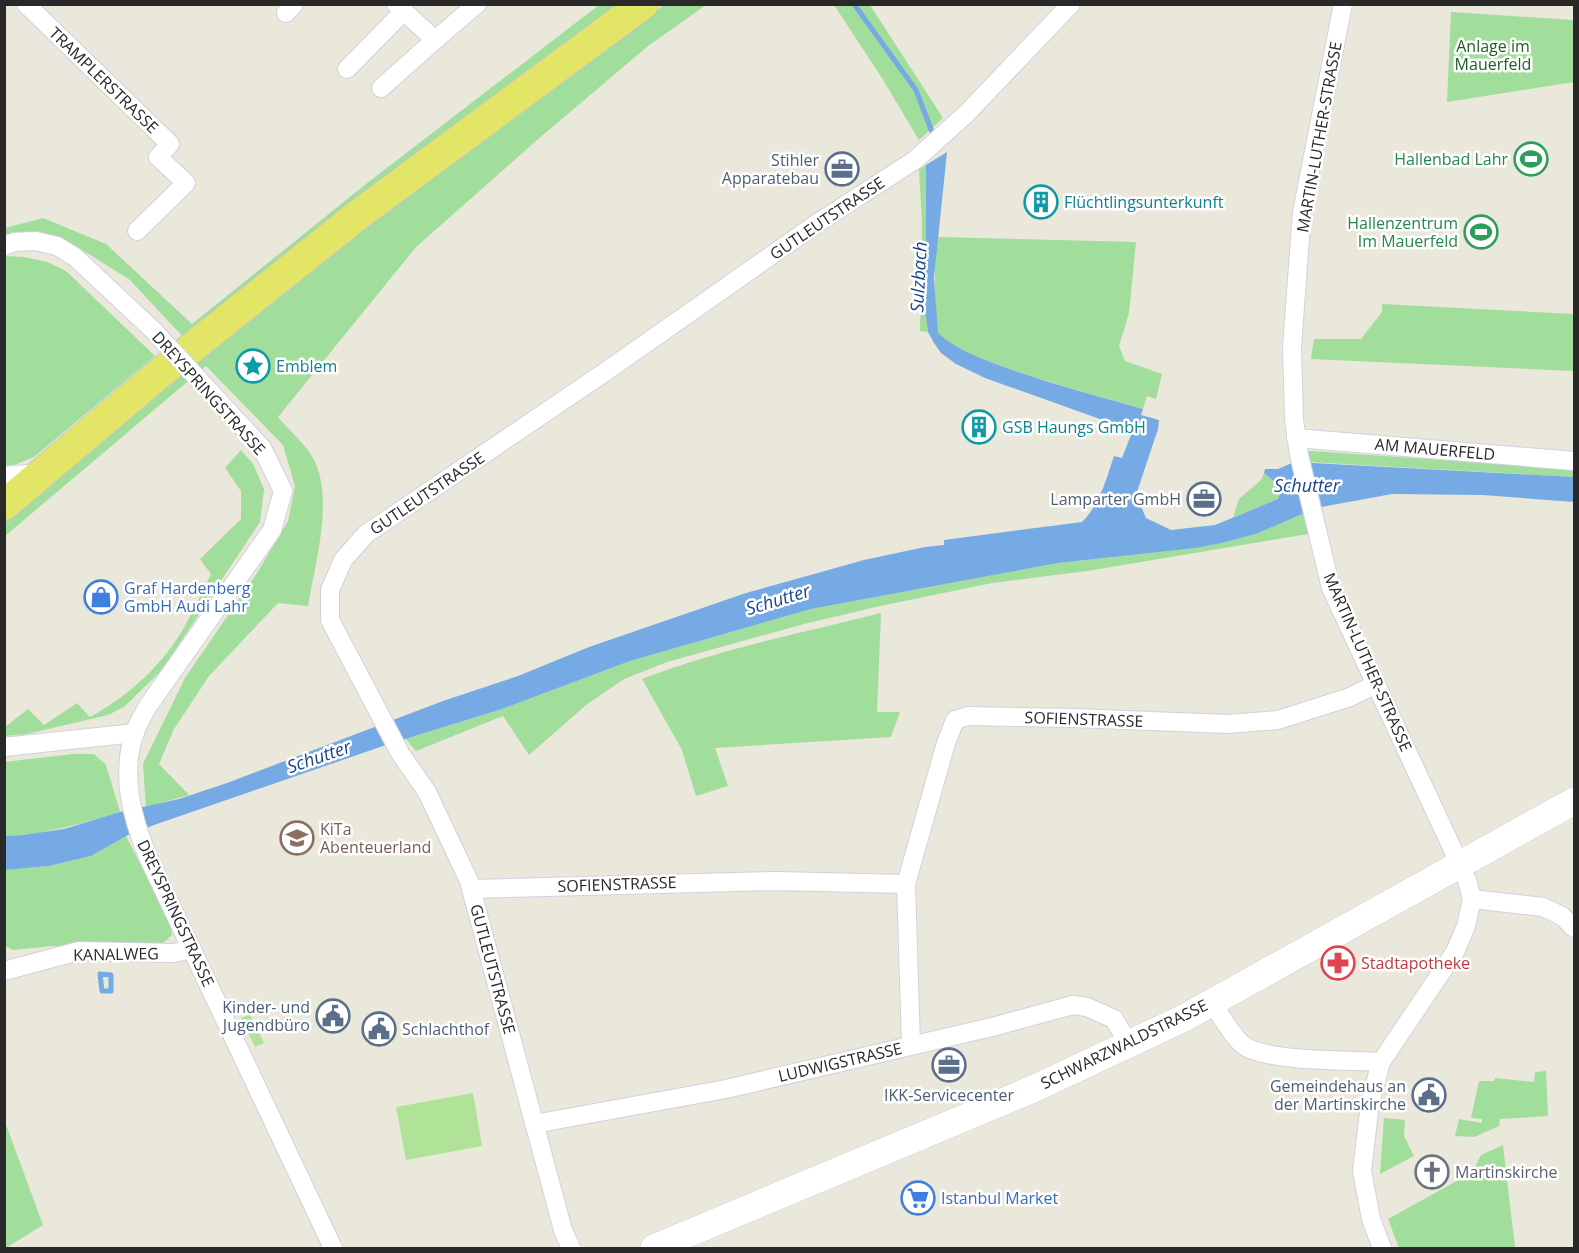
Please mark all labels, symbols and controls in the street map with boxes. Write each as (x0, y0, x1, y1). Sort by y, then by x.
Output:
street label: TRAMPLERSTRASSE (45, 22, 163, 138)
park label: Anlage im Mauerfeld (1455, 35, 1531, 75)
street label: MARTIN-LUTHER-STRASSE (1291, 40, 1347, 234)
sports icon: Hallenbad Lahr (1513, 141, 1549, 177)
place label: Hallenbad Lahr (1394, 148, 1508, 170)
place label: Stihler Apparatebau (722, 149, 819, 189)
office icon: Stihler Apparatebau (824, 151, 860, 187)
street label: GUTLEUTSTRASSE (765, 171, 889, 265)
building icon: Flüchtlingsunterkunft (1023, 184, 1059, 220)
place label: Flüchtlingsunterkunft (1064, 191, 1224, 213)
place label: Hallenzentrum Im Mauerfeld (1347, 212, 1458, 252)
sports icon: Hallenzentrum Im Mauerfeld (1463, 214, 1499, 250)
water label: Sulzbach (904, 241, 932, 313)
street label: DREYSPRINGSTRASSE (147, 326, 271, 460)
place icon: Emblem (235, 348, 271, 384)
place label: Emblem (276, 355, 337, 377)
building icon: GSB Haungs GmbH (961, 409, 997, 445)
place label: GSB Haungs GmbH (1002, 416, 1146, 438)
street label: AM MAUERFELD (1374, 433, 1496, 465)
street label: GUTLEUTSTRASSE (365, 446, 489, 540)
water label: Schutter (1274, 473, 1341, 497)
office icon: Lamparter GmbH (1186, 481, 1222, 517)
place label: Lamparter GmbH (1050, 488, 1181, 510)
street label: MARTIN-LUTHER-STRASSE (1319, 569, 1417, 755)
place label: Graf Hardenberg GmbH Audi Lahr (124, 577, 251, 617)
water label: Schutter (743, 578, 814, 620)
shop icon: Graf Hardenberg GmbH Audi Lahr (83, 579, 119, 615)
street label: SOFIENSTRASSE (1024, 706, 1144, 732)
water label: Schutter (284, 734, 355, 778)
place label: KiTa Abenteuerland (320, 818, 431, 858)
school or university icon: KiTa Abenteuerland (279, 820, 315, 856)
street label: DREYSPRINGSTRASSE (132, 836, 220, 990)
street label: SOFIENSTRASSE (557, 871, 677, 897)
street label: GUTLEUTSTRASSE (465, 902, 521, 1036)
street label: KANALWEG (73, 942, 159, 966)
pharmacy icon: Stadtapotheke (1320, 945, 1356, 981)
place label: Stadtapotheke (1361, 952, 1470, 974)
street label: SCHWARZWALDSTRASSE (1037, 994, 1211, 1094)
place label: Kinder- und Jugendbüro (221, 996, 310, 1036)
public building icon: Kinder- und Jugendbüro (315, 998, 351, 1034)
public building icon: Schlachthof (361, 1011, 397, 1047)
place label: Schlachthof (402, 1018, 491, 1040)
street label: LUDWIGSTRASSE (776, 1037, 904, 1087)
office icon: IKK-Servicecenter (931, 1047, 967, 1083)
place label: Gemeindehaus an der Martinskirche (1270, 1075, 1406, 1115)
public building icon: Gemeindehaus an der Martinskirche (1411, 1077, 1447, 1113)
place label: IKK-Servicecenter (884, 1084, 1014, 1106)
church icon: Martinskirche (1414, 1154, 1450, 1190)
place label: Martinskirche (1455, 1161, 1557, 1183)
supermarket icon: Istanbul Market (900, 1180, 936, 1216)
place label: Istanbul Market (941, 1187, 1059, 1209)

